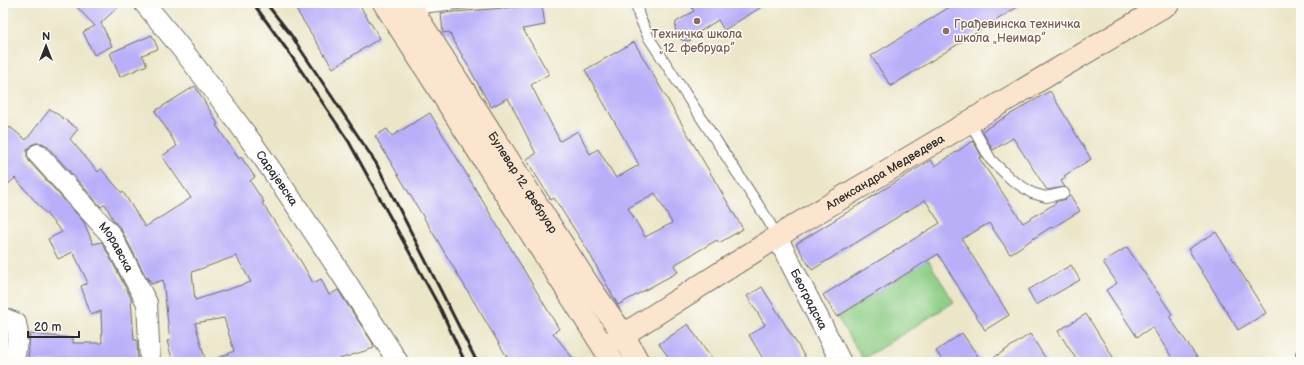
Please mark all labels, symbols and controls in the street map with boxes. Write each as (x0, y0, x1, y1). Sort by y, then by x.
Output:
marker: Техничка школа „12. фебруар” (692, 16, 702, 26)
place label: Грађевинска техничка школа „Неимар” (954, 17, 1081, 46)
north arrow (26, 26, 66, 66)
marker: Грађевинска техничка школа „Неимар” (941, 26, 951, 36)
place label: Техничка школа „12. фебруар” (652, 27, 742, 56)
text: N (42, 30, 50, 43)
street label: Булевар 12. фебруар (484, 129, 560, 236)
street label: Александра Медведева (822, 131, 947, 214)
street label: Сарајевска (252, 148, 301, 209)
street label: Моравска (95, 219, 136, 275)
street label: Београдска (787, 267, 830, 332)
scale bar (28, 313, 79, 339)
text: 20 m (34, 320, 61, 335)

